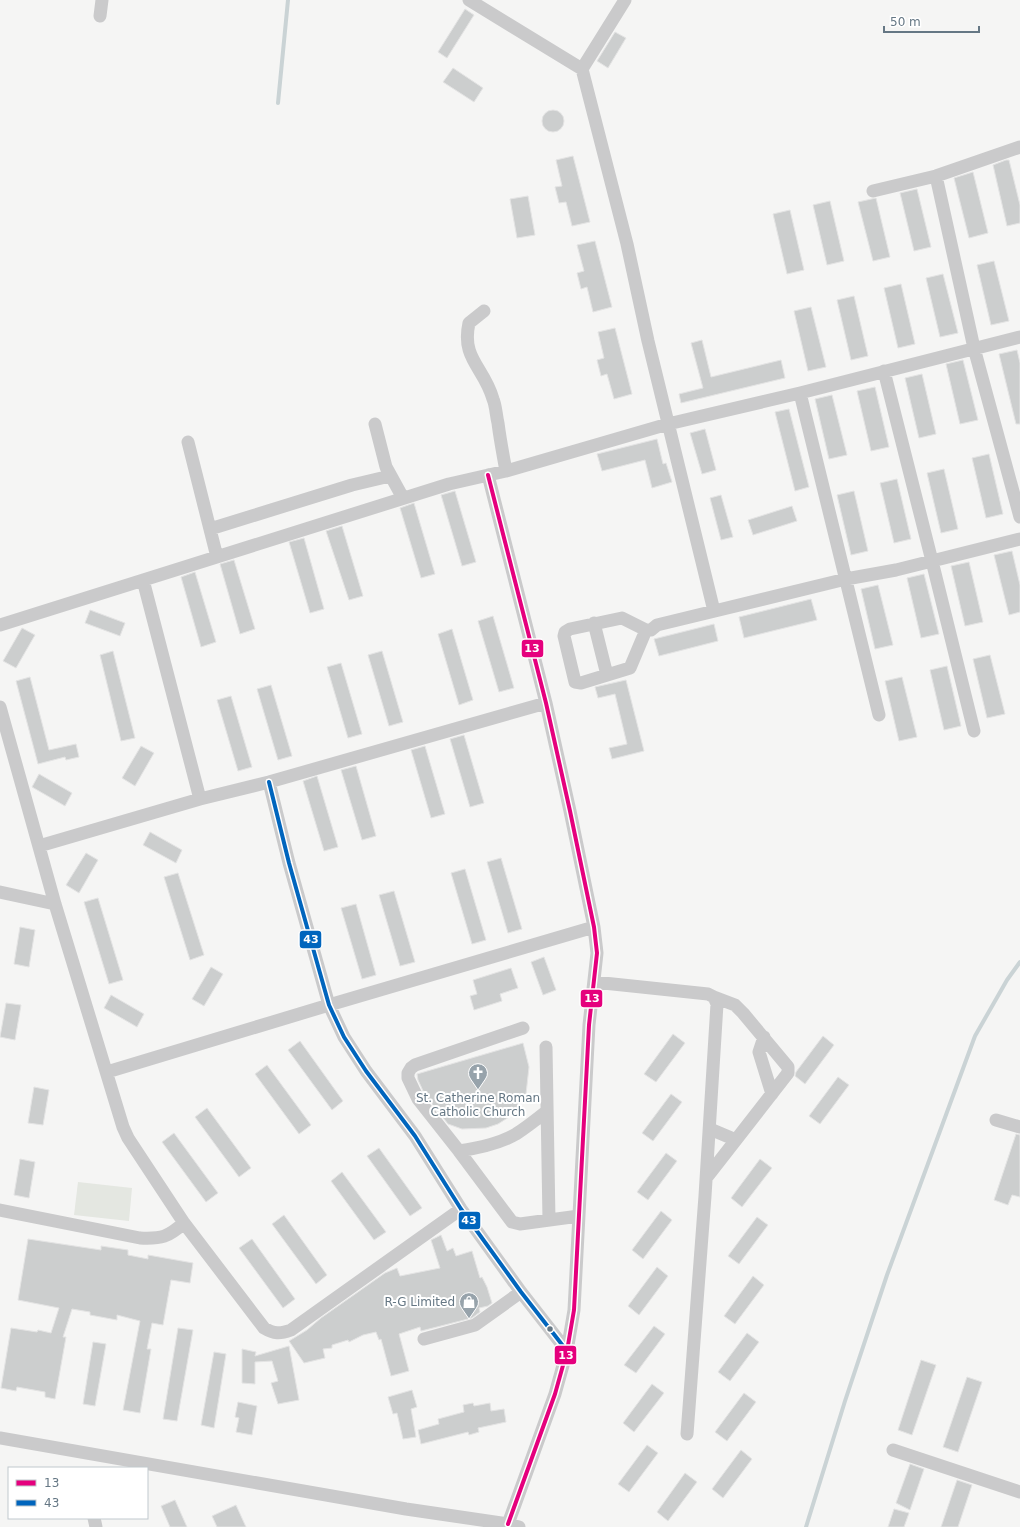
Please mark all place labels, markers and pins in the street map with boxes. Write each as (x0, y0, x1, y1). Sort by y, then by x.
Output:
church icon: St. Catherine Roman Catholic Church (467, 1062, 489, 1090)
place label: St. Catherine Roman Catholic Church (416, 1091, 540, 1119)
shop icon: R-G Limited (458, 1291, 480, 1319)
place label: R-G Limited (385, 1295, 455, 1309)
unlabelled marker (545, 1324, 555, 1334)

